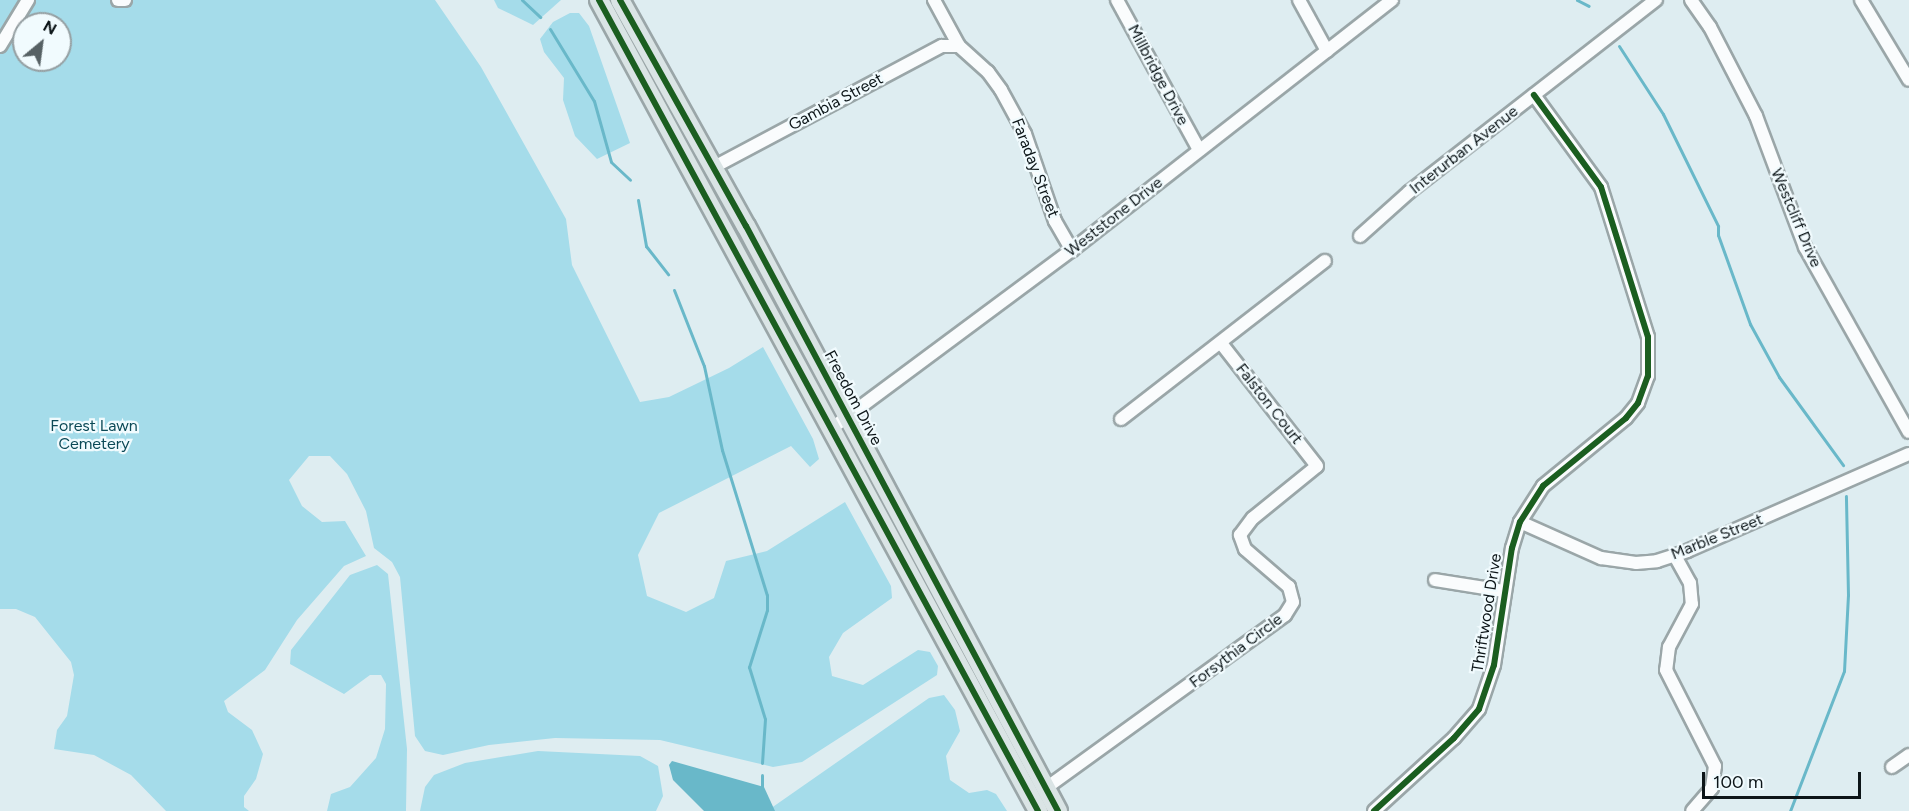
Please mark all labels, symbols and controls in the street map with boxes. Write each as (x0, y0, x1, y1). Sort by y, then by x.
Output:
north arrow (12, 12, 72, 72)
text: N (40, 16, 60, 39)
street label: Millbridge Drive (1123, 21, 1193, 129)
street label: Gambia Street (786, 69, 886, 135)
street label: Interurban Avenue (1406, 102, 1522, 198)
street label: Faraday Street (1007, 116, 1063, 220)
street label: Westcliff Drive (1767, 166, 1825, 270)
street label: Weststone Drive (1061, 173, 1167, 261)
street label: Freedom Drive (820, 347, 886, 449)
street label: Falston Court (1232, 360, 1306, 448)
park label: Forest Lawn Cemetery (50, 416, 138, 454)
street label: Marble Street (1668, 510, 1766, 564)
street label: Thriftwood Drive (1468, 552, 1506, 674)
street label: Forsythia Circle (1186, 610, 1286, 692)
scale bar (1705, 760, 1864, 798)
text: 100 m (1713, 771, 1763, 793)

